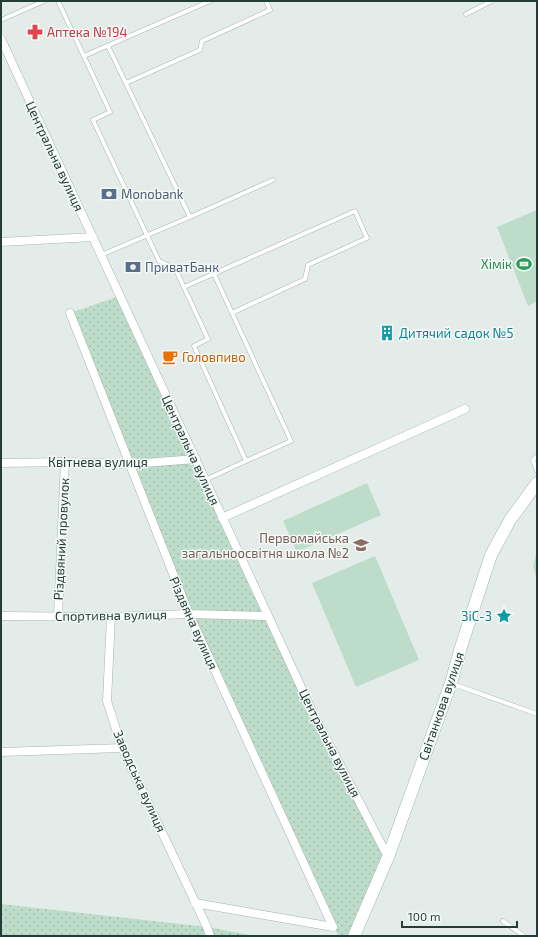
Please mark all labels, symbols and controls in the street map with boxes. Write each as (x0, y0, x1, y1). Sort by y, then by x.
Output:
pharmacy icon: Аптека №194 (26, 23, 44, 41)
place label: Аптека №194 (47, 24, 127, 40)
street label: Центральна вулиця (22, 98, 88, 214)
bank icon: Monobank (100, 185, 118, 203)
place label: Monobank (121, 186, 184, 202)
sports icon: Хімік (515, 255, 533, 273)
place label: Хімік (481, 256, 512, 272)
bank icon: ПриватБанк (124, 258, 142, 276)
place label: ПриватБанк (145, 259, 219, 275)
building icon: Дитячий садок №5 (378, 324, 396, 342)
place label: Дитячий садок №5 (399, 325, 513, 341)
cafe icon: Головпиво (161, 348, 179, 366)
place label: Головпиво (182, 349, 246, 365)
street label: Центральна вулиця (158, 392, 224, 508)
street label: Квітнева вулиця (48, 454, 148, 470)
street label: Різдвяний провулок (50, 477, 72, 601)
place label: Первомайська загальноосвітня школа №2 (182, 530, 349, 561)
school or university icon: Первомайська загальноосвітня школа №2 (352, 536, 370, 554)
street label: Різдвяна вулиця (166, 574, 222, 672)
street label: Спортивна вулиця (55, 606, 167, 624)
place icon: ЗіС-3 (495, 607, 513, 625)
place label: ЗіС-3 (461, 608, 492, 624)
street label: Світанкова вулиця (415, 650, 467, 762)
street label: Центральна вулиця (296, 686, 364, 800)
street label: Заводська вулиця (110, 728, 170, 834)
scale bar (402, 903, 517, 929)
text: 100 m (408, 909, 440, 923)

